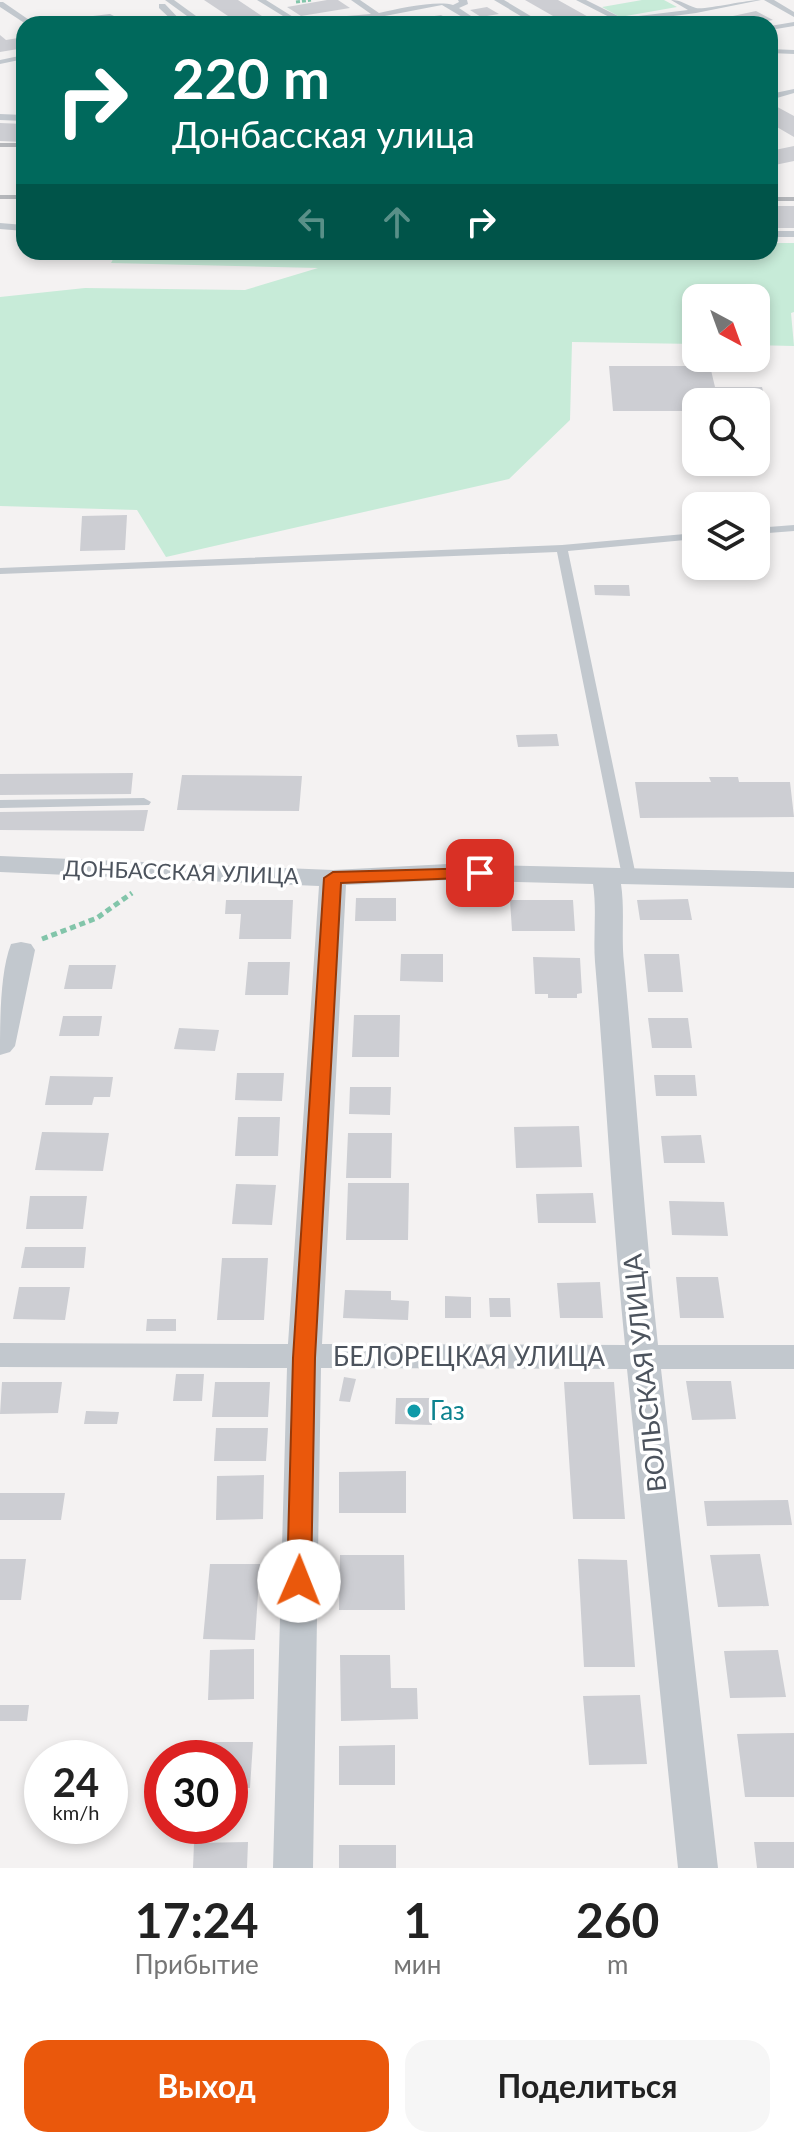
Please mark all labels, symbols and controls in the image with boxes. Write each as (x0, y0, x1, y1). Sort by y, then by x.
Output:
text: 220 m (172, 44, 330, 111)
icon: right (40, 48, 144, 152)
text: Донбасская улица (172, 112, 475, 156)
icon: left (291, 200, 335, 244)
icon: ahead (375, 200, 419, 244)
icon: right (459, 200, 503, 244)
north arrow (682, 284, 770, 372)
map controls (682, 284, 770, 580)
button: search (682, 388, 770, 476)
button: layers (682, 492, 770, 580)
pin (446, 839, 514, 907)
icon: arrive (458, 851, 502, 895)
street label: ДОНБАССКАЯ УЛИЦА (63, 854, 299, 889)
street label: ВОЛЬСКАЯ УЛИЦА (616, 1252, 672, 1494)
street label: БЕЛОРЕЦКАЯ УЛИЦА (333, 1340, 605, 1372)
place label: Газ (430, 1394, 465, 1426)
marker: Газ (405, 1402, 423, 1420)
position arrow (257, 1539, 341, 1623)
speed limit sign: 30 (144, 1740, 248, 1844)
text: 24 (53, 1758, 99, 1806)
text: km/h (53, 1800, 99, 1824)
text: 17:24 (135, 1891, 259, 1948)
text: 1 (403, 1891, 431, 1948)
text: 260 (576, 1891, 659, 1948)
text: Прибытие (135, 1948, 259, 1980)
text: мин (393, 1948, 441, 1980)
text: m (607, 1948, 628, 1980)
button: Выход (24, 2040, 389, 2132)
button: Поделиться (405, 2040, 770, 2132)

